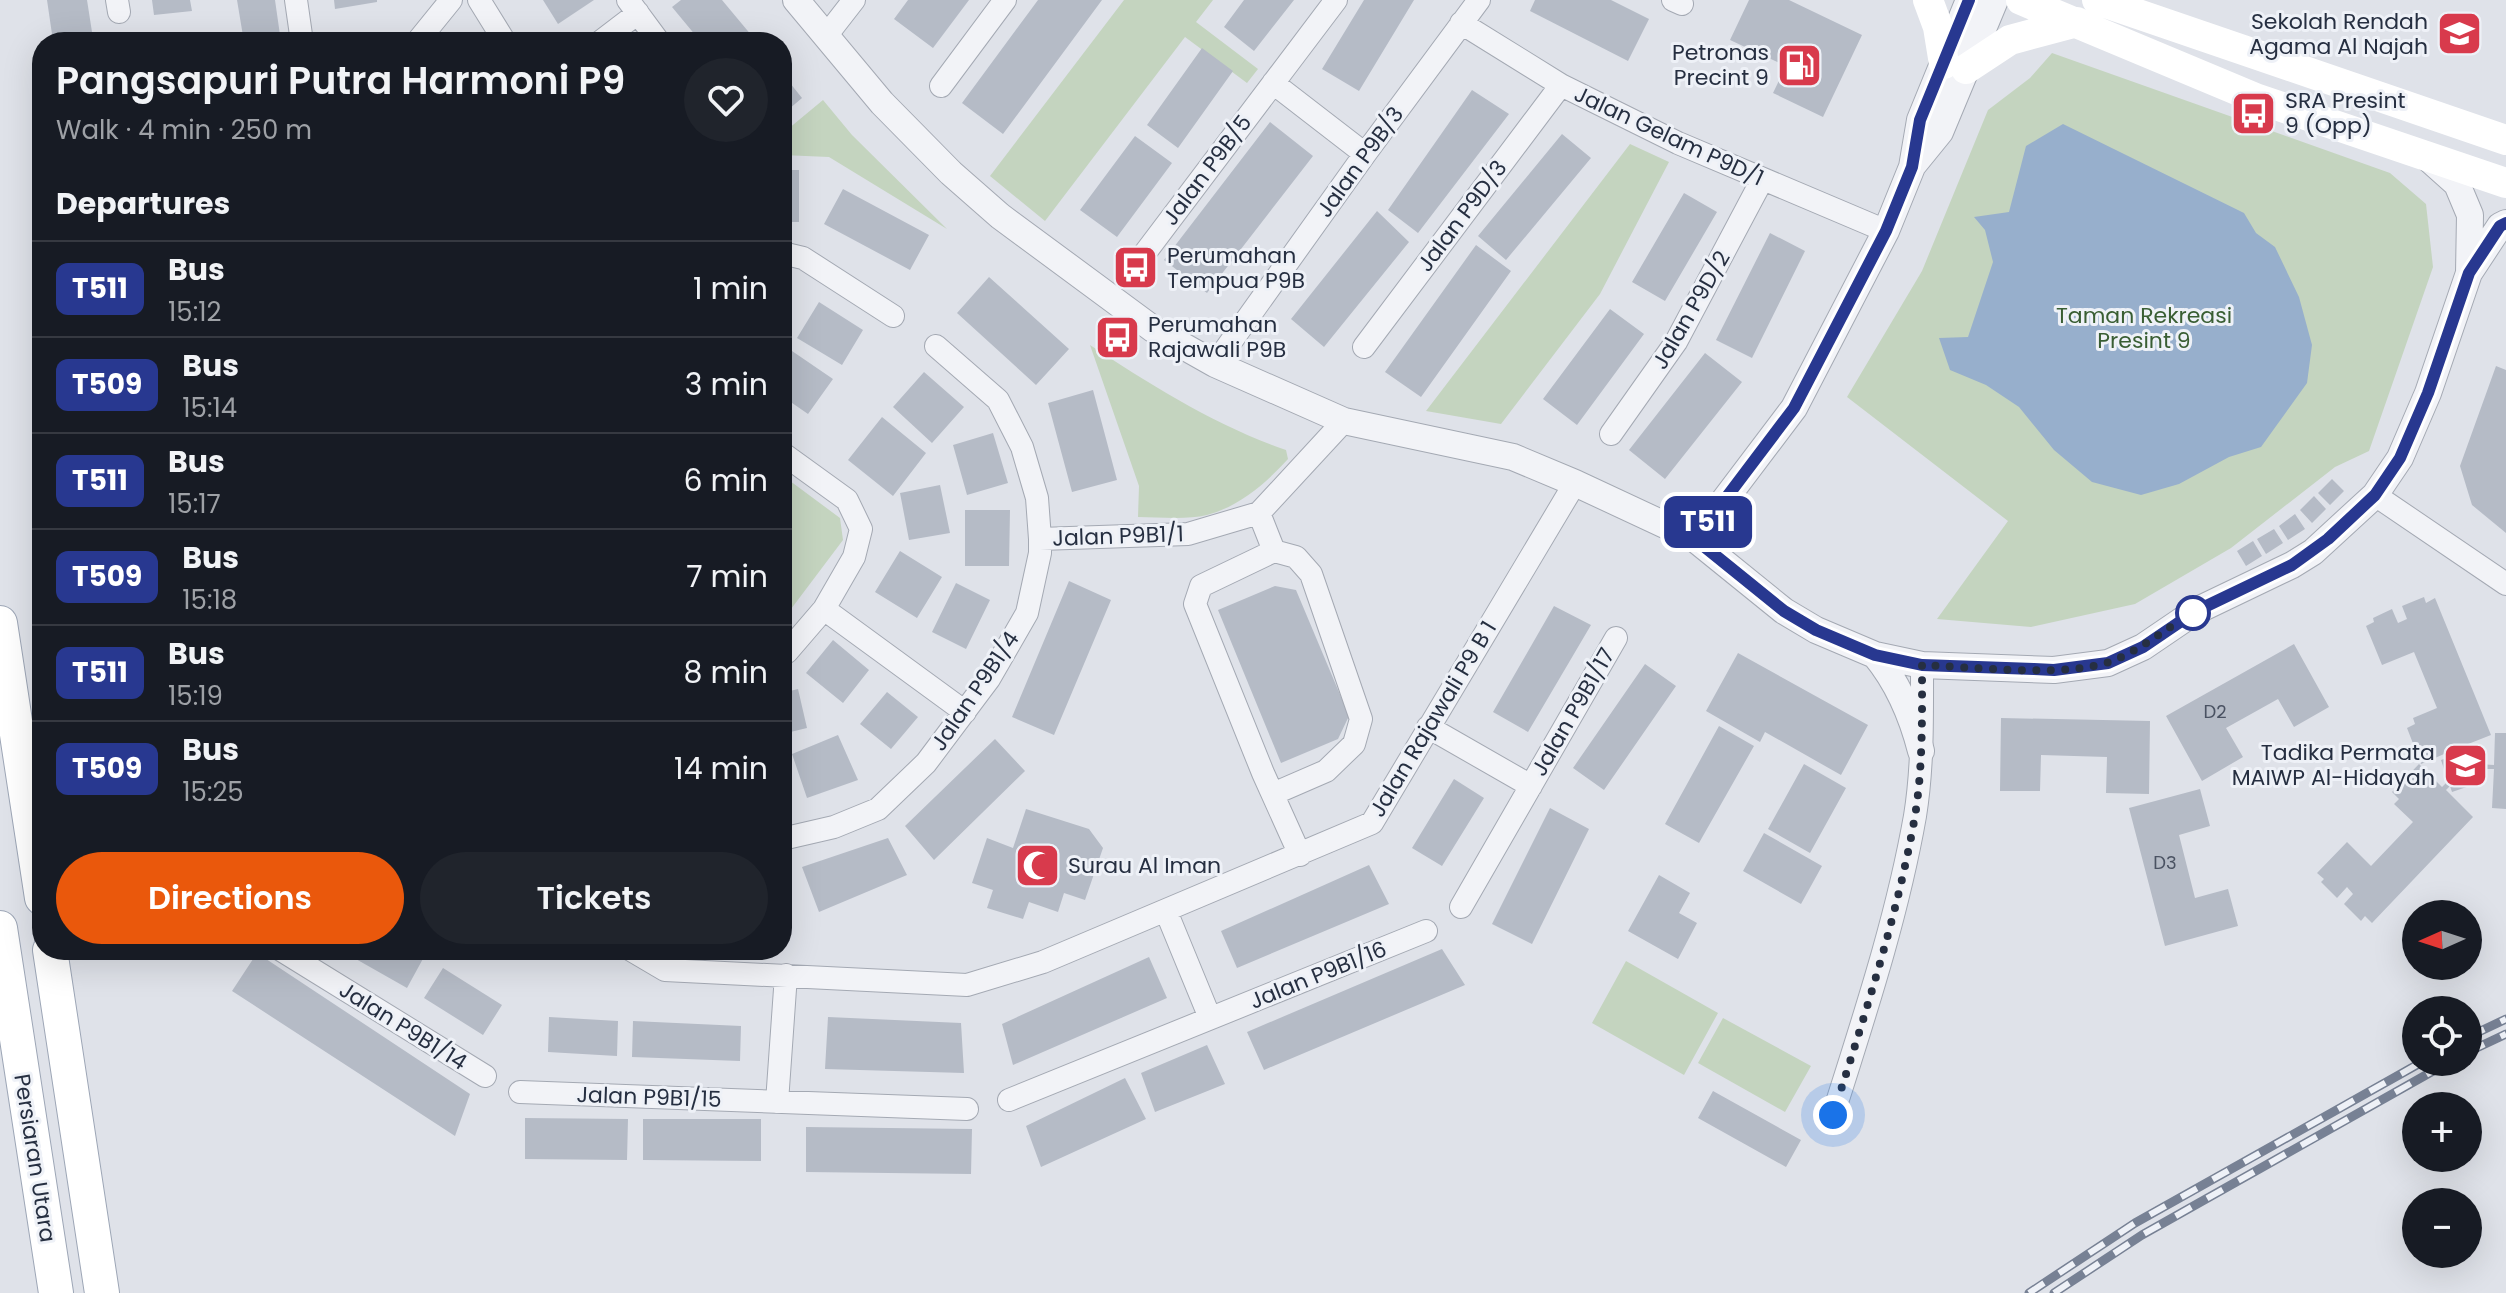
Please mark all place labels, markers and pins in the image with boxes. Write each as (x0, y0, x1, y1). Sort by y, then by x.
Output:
place label: Sekolah Rendah Agama Al Najah (2249, 6, 2428, 62)
school or university icon: Sekolah Rendah Agama Al Najah (2435, 10, 2483, 58)
place label: Petronas Precint 9 (1672, 37, 1769, 93)
fuel station icon: Petronas Precint 9 (1776, 41, 1824, 89)
place label: SRA Presint 9 (Opp) (2285, 85, 2406, 141)
bus stop icon: SRA Presint 9 (Opp) (2230, 89, 2278, 137)
place label: Perumahan Tempua P9B (1167, 240, 1305, 296)
bus stop icon: Perumahan Tempua P9B (1112, 244, 1160, 292)
place label: Perumahan Rajawali P9B (1148, 309, 1286, 365)
bus stop icon: Perumahan Rajawali P9B (1093, 313, 1141, 361)
unlabelled marker (2176, 596, 2210, 630)
place label: Tadika Permata MAIWP Al-Hidayah (2232, 737, 2435, 793)
school or university icon: Tadika Permata MAIWP Al-Hidayah (2442, 741, 2490, 789)
mosque icon: Surau Al Iman (1013, 841, 1061, 889)
place label: Surau Al Iman (1068, 850, 1221, 881)

